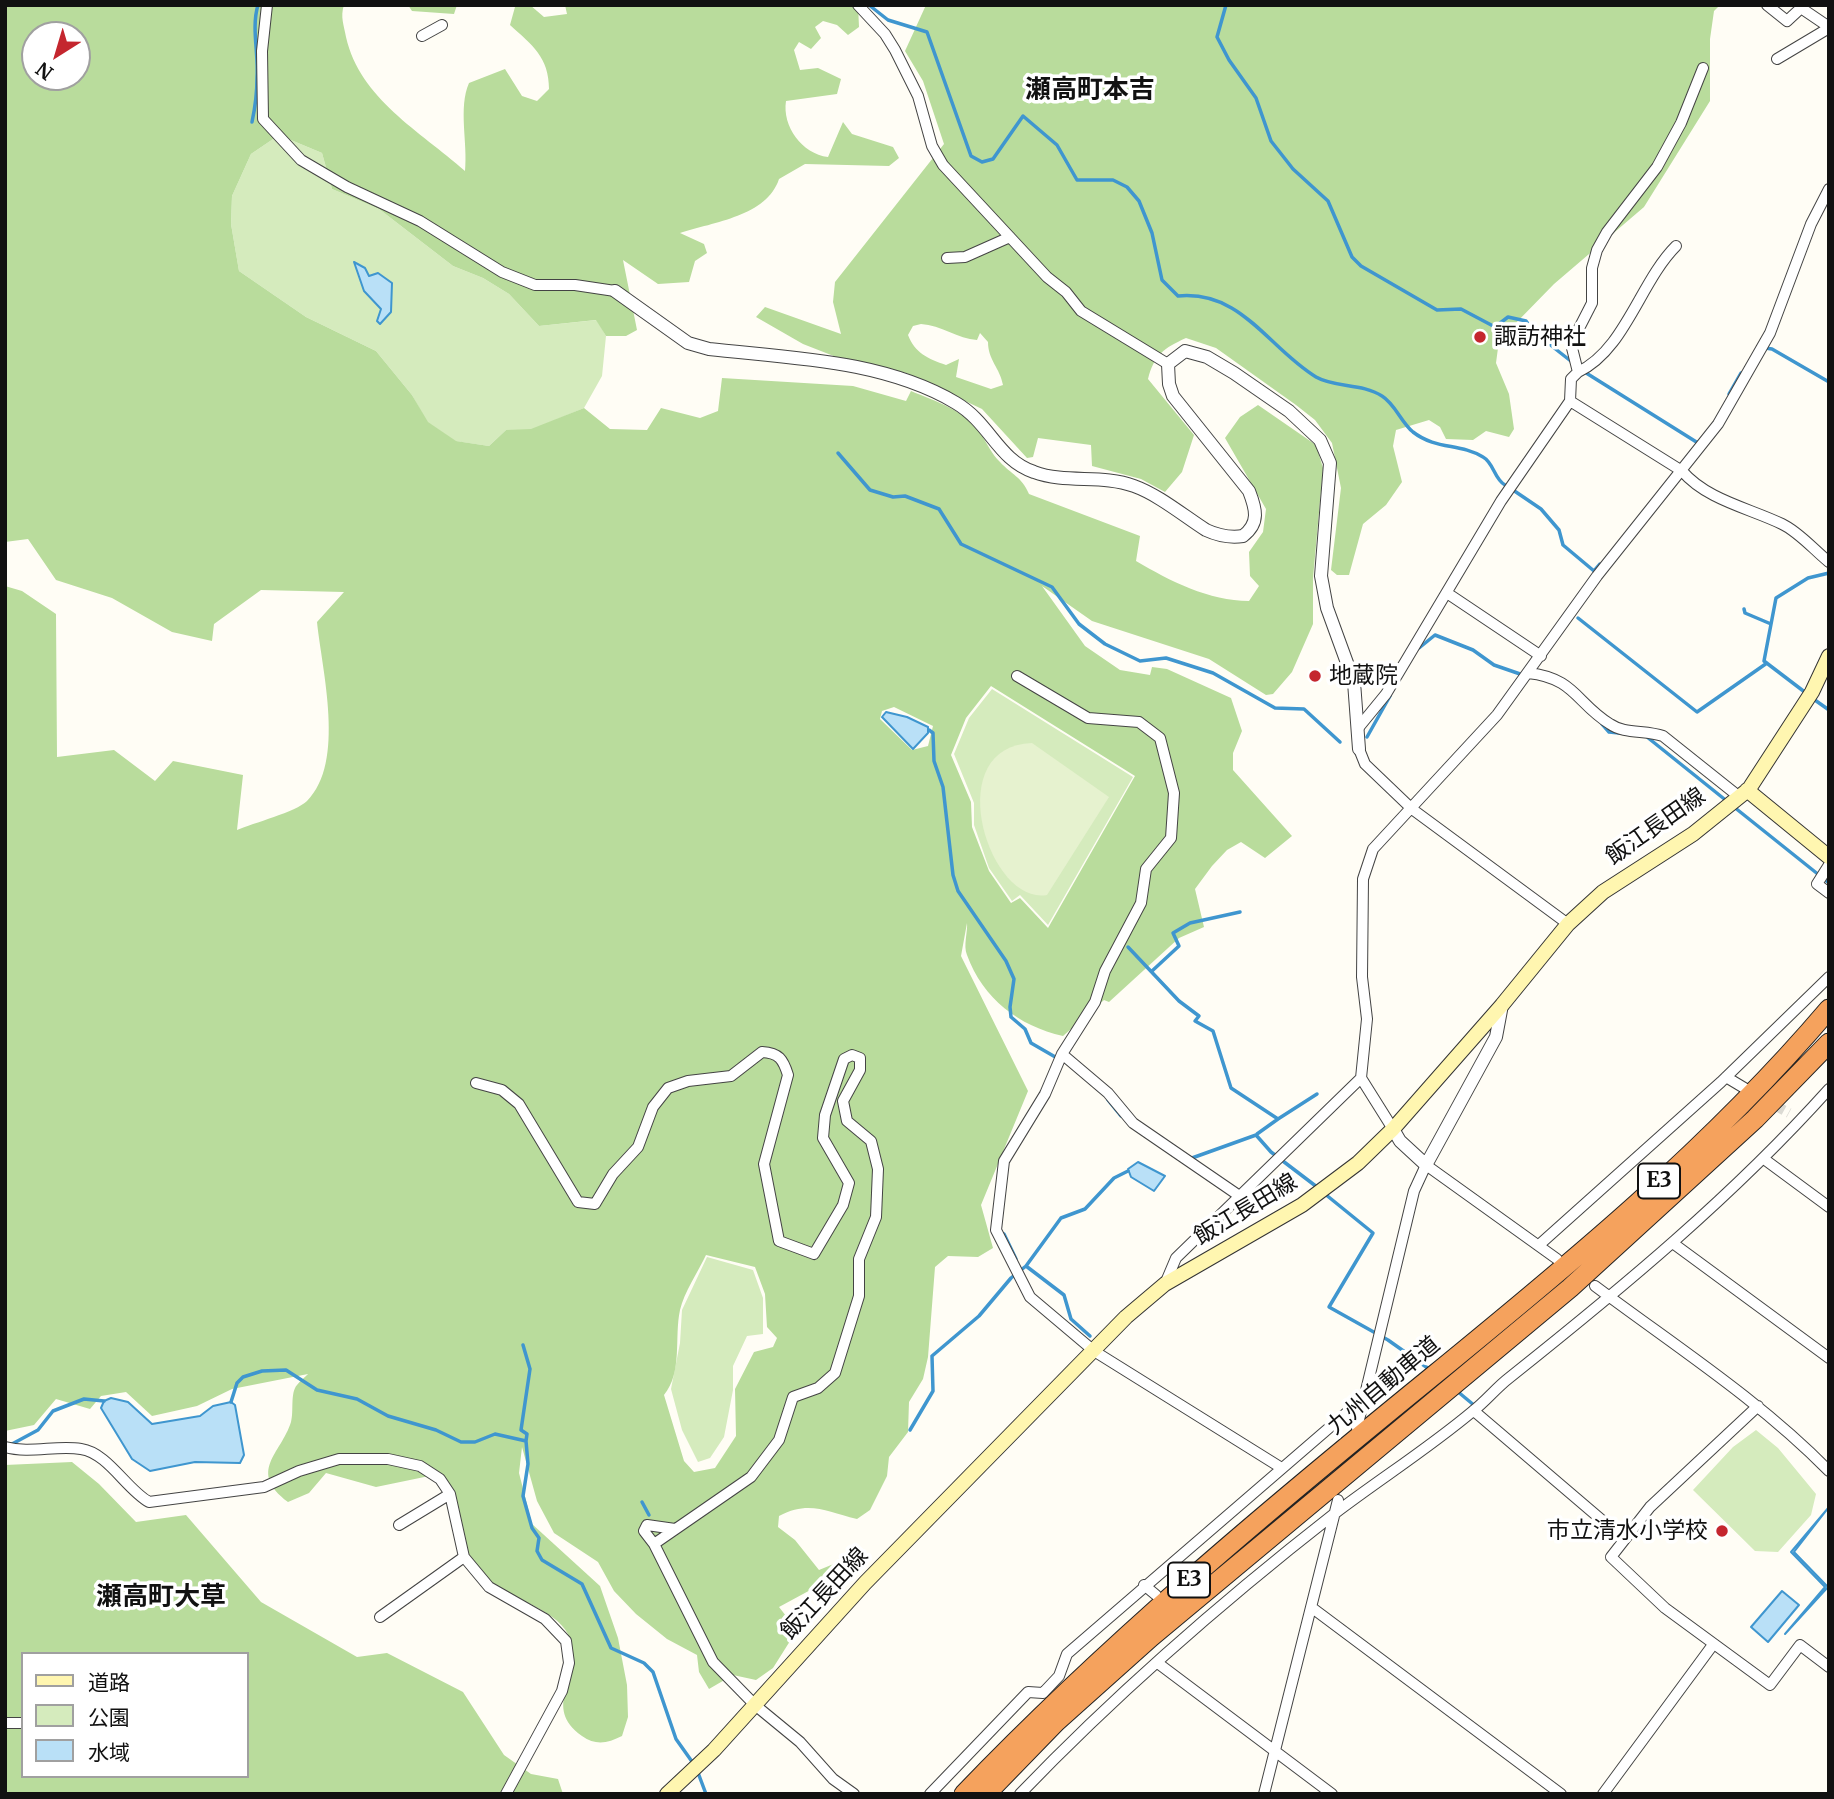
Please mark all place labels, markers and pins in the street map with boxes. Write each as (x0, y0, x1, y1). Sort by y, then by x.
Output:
place label: 諏訪神社 (1494, 323, 1586, 351)
marker: 諏訪神社 (1472, 329, 1488, 345)
place label: 地蔵院 (1329, 662, 1398, 690)
marker: 地蔵院 (1307, 668, 1323, 684)
place label: 市立清水小学校 (1547, 1517, 1708, 1545)
marker: 市立清水小学校 (1714, 1523, 1730, 1539)

